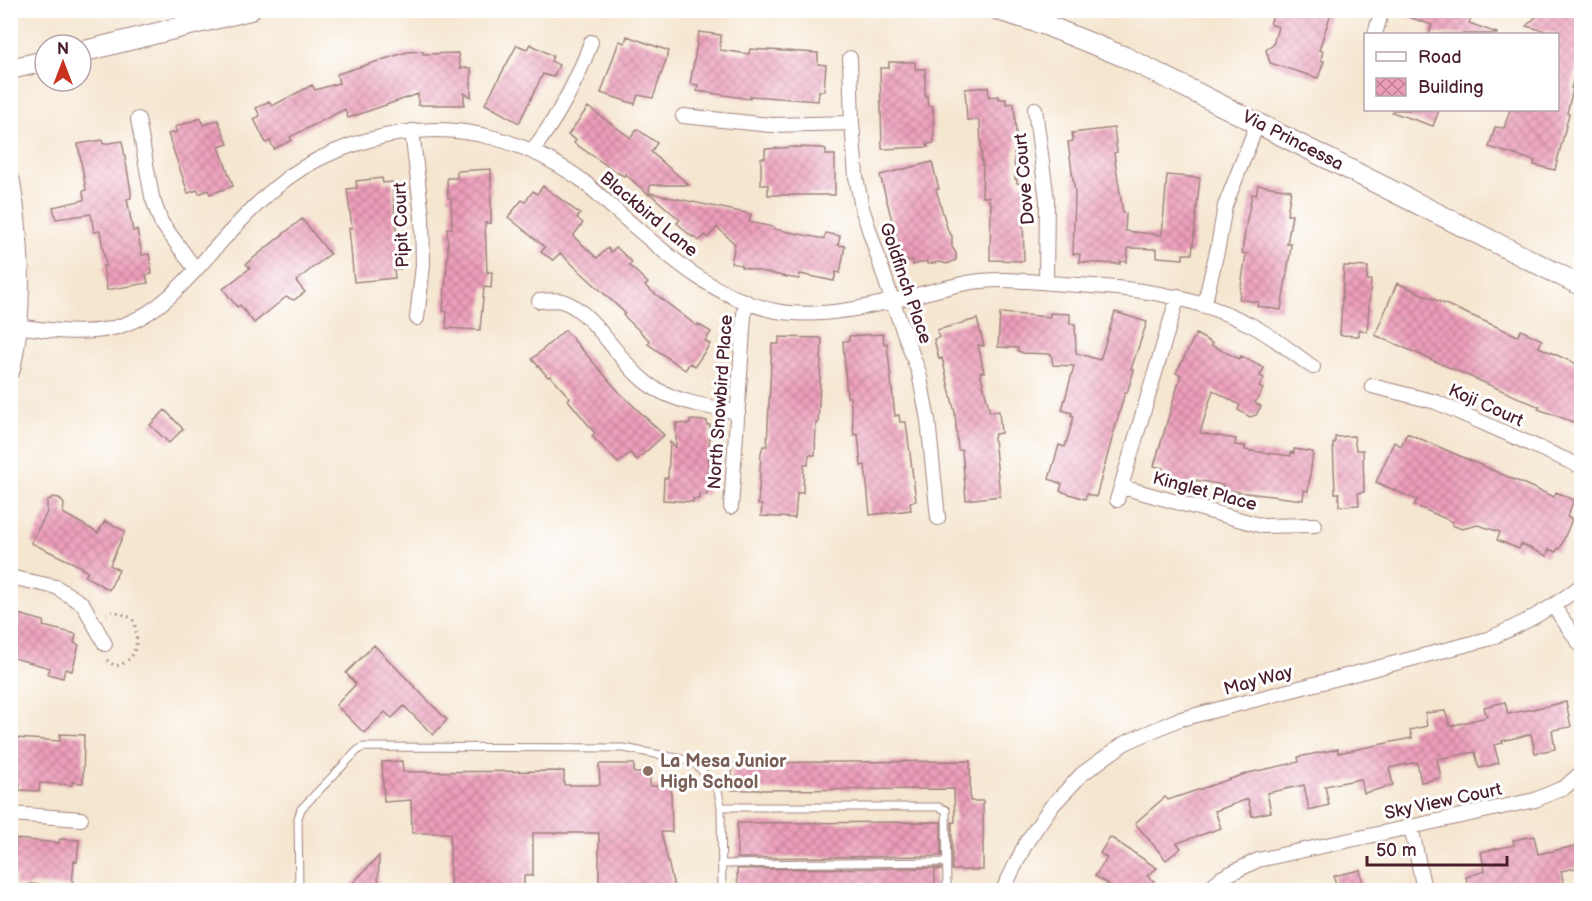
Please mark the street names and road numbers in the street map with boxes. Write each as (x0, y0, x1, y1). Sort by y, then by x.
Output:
street label: Via Princessa (1239, 106, 1347, 175)
street label: Dove Court (1010, 132, 1039, 226)
street label: Blackbird Lane (595, 167, 702, 262)
street label: Pipit Court (389, 181, 413, 268)
street label: Goldfinch Place (875, 220, 936, 347)
street label: North Snowbird Place (704, 314, 737, 490)
street label: Koji Court (1445, 380, 1527, 431)
street label: Kinglet Place (1150, 467, 1260, 516)
street label: May Way (1221, 661, 1296, 700)
street label: Sky View Court (1383, 779, 1504, 824)

